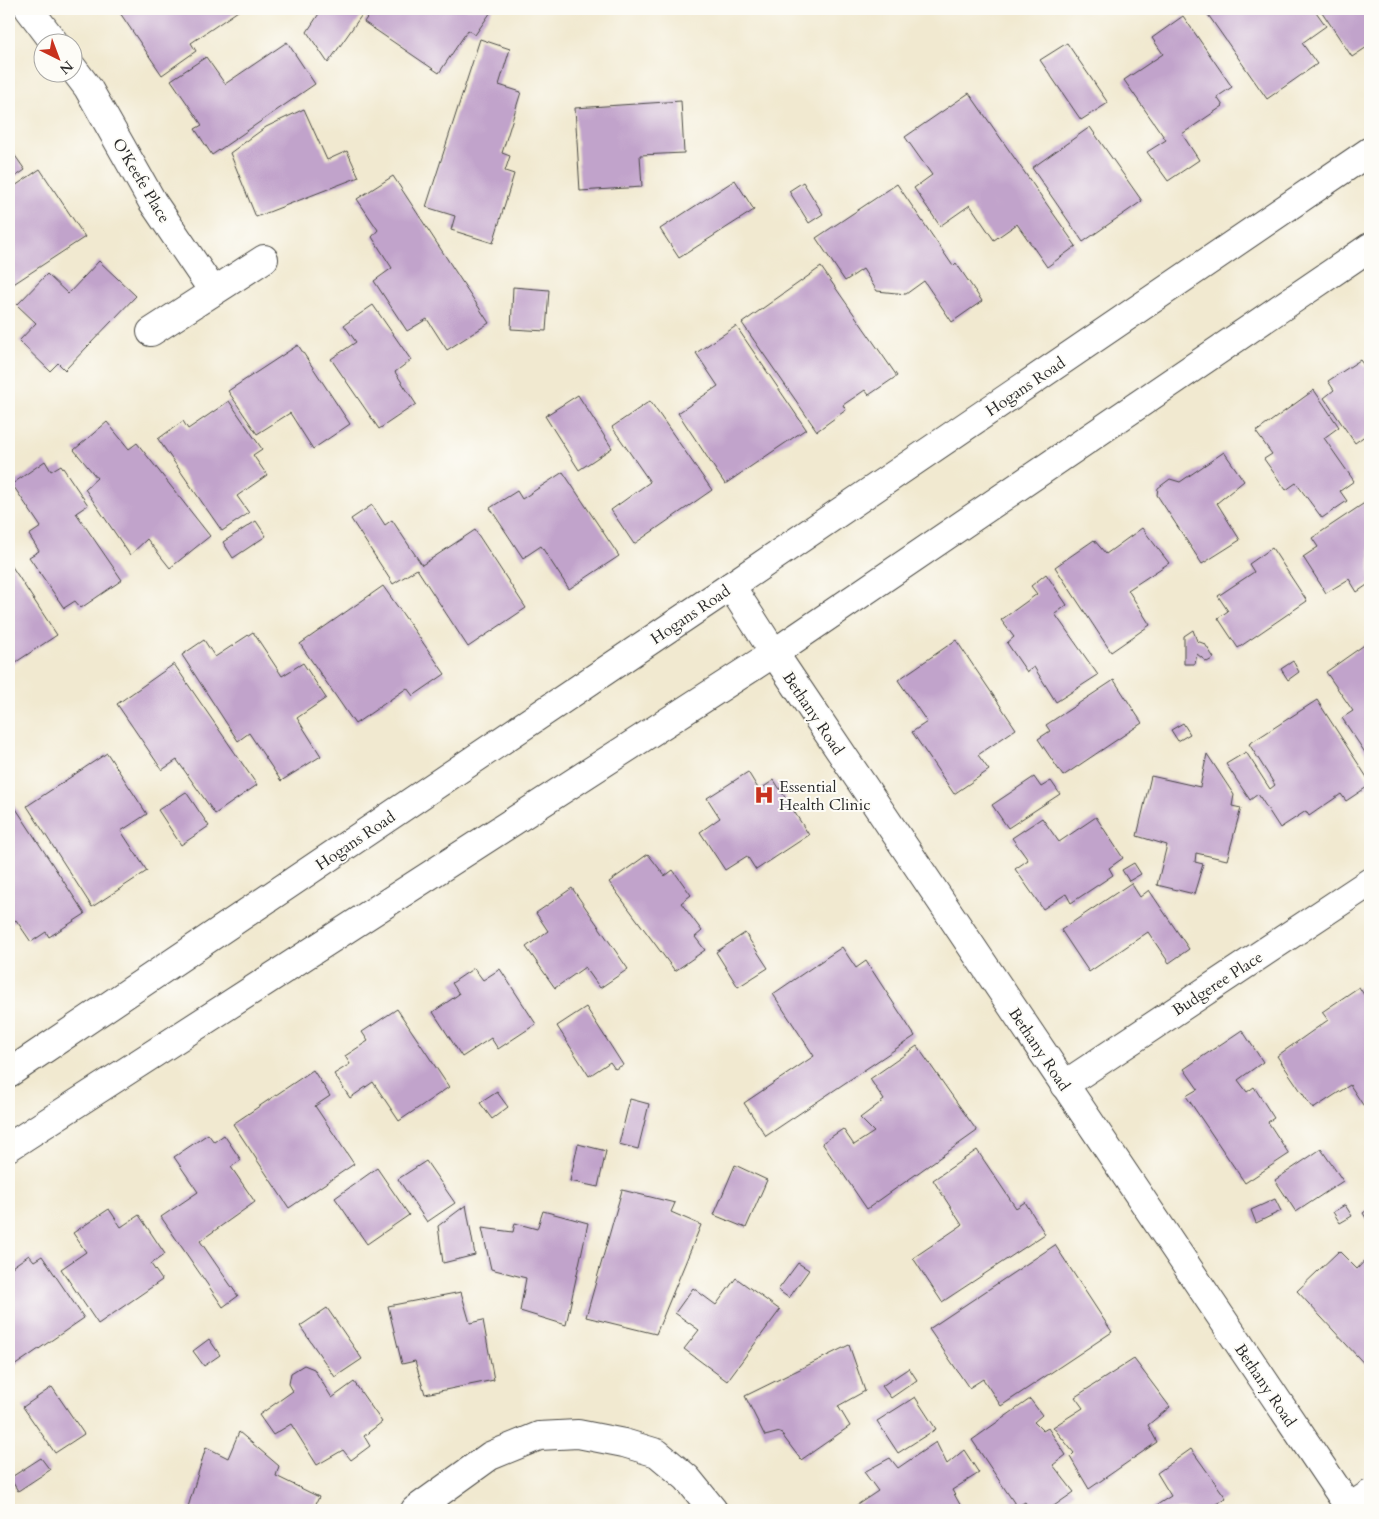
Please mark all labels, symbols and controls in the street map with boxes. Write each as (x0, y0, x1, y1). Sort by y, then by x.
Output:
north arrow (32, 32, 82, 82)
text: N (55, 56, 77, 78)
street label: O'Keefe Place (107, 134, 175, 227)
street label: Hogans Road (981, 352, 1070, 422)
street label: Hogans Road (646, 580, 735, 650)
street label: Bethany Road (777, 668, 849, 760)
place label: Essential Health Clinic (779, 776, 870, 816)
hospital icon: Essential Health Clinic (753, 784, 775, 806)
street label: Hogans Road (311, 806, 400, 876)
street label: Budgeree Place (1168, 946, 1267, 1021)
street label: Bethany Road (1003, 1004, 1075, 1096)
street label: Bethany Road (1229, 1340, 1301, 1432)

